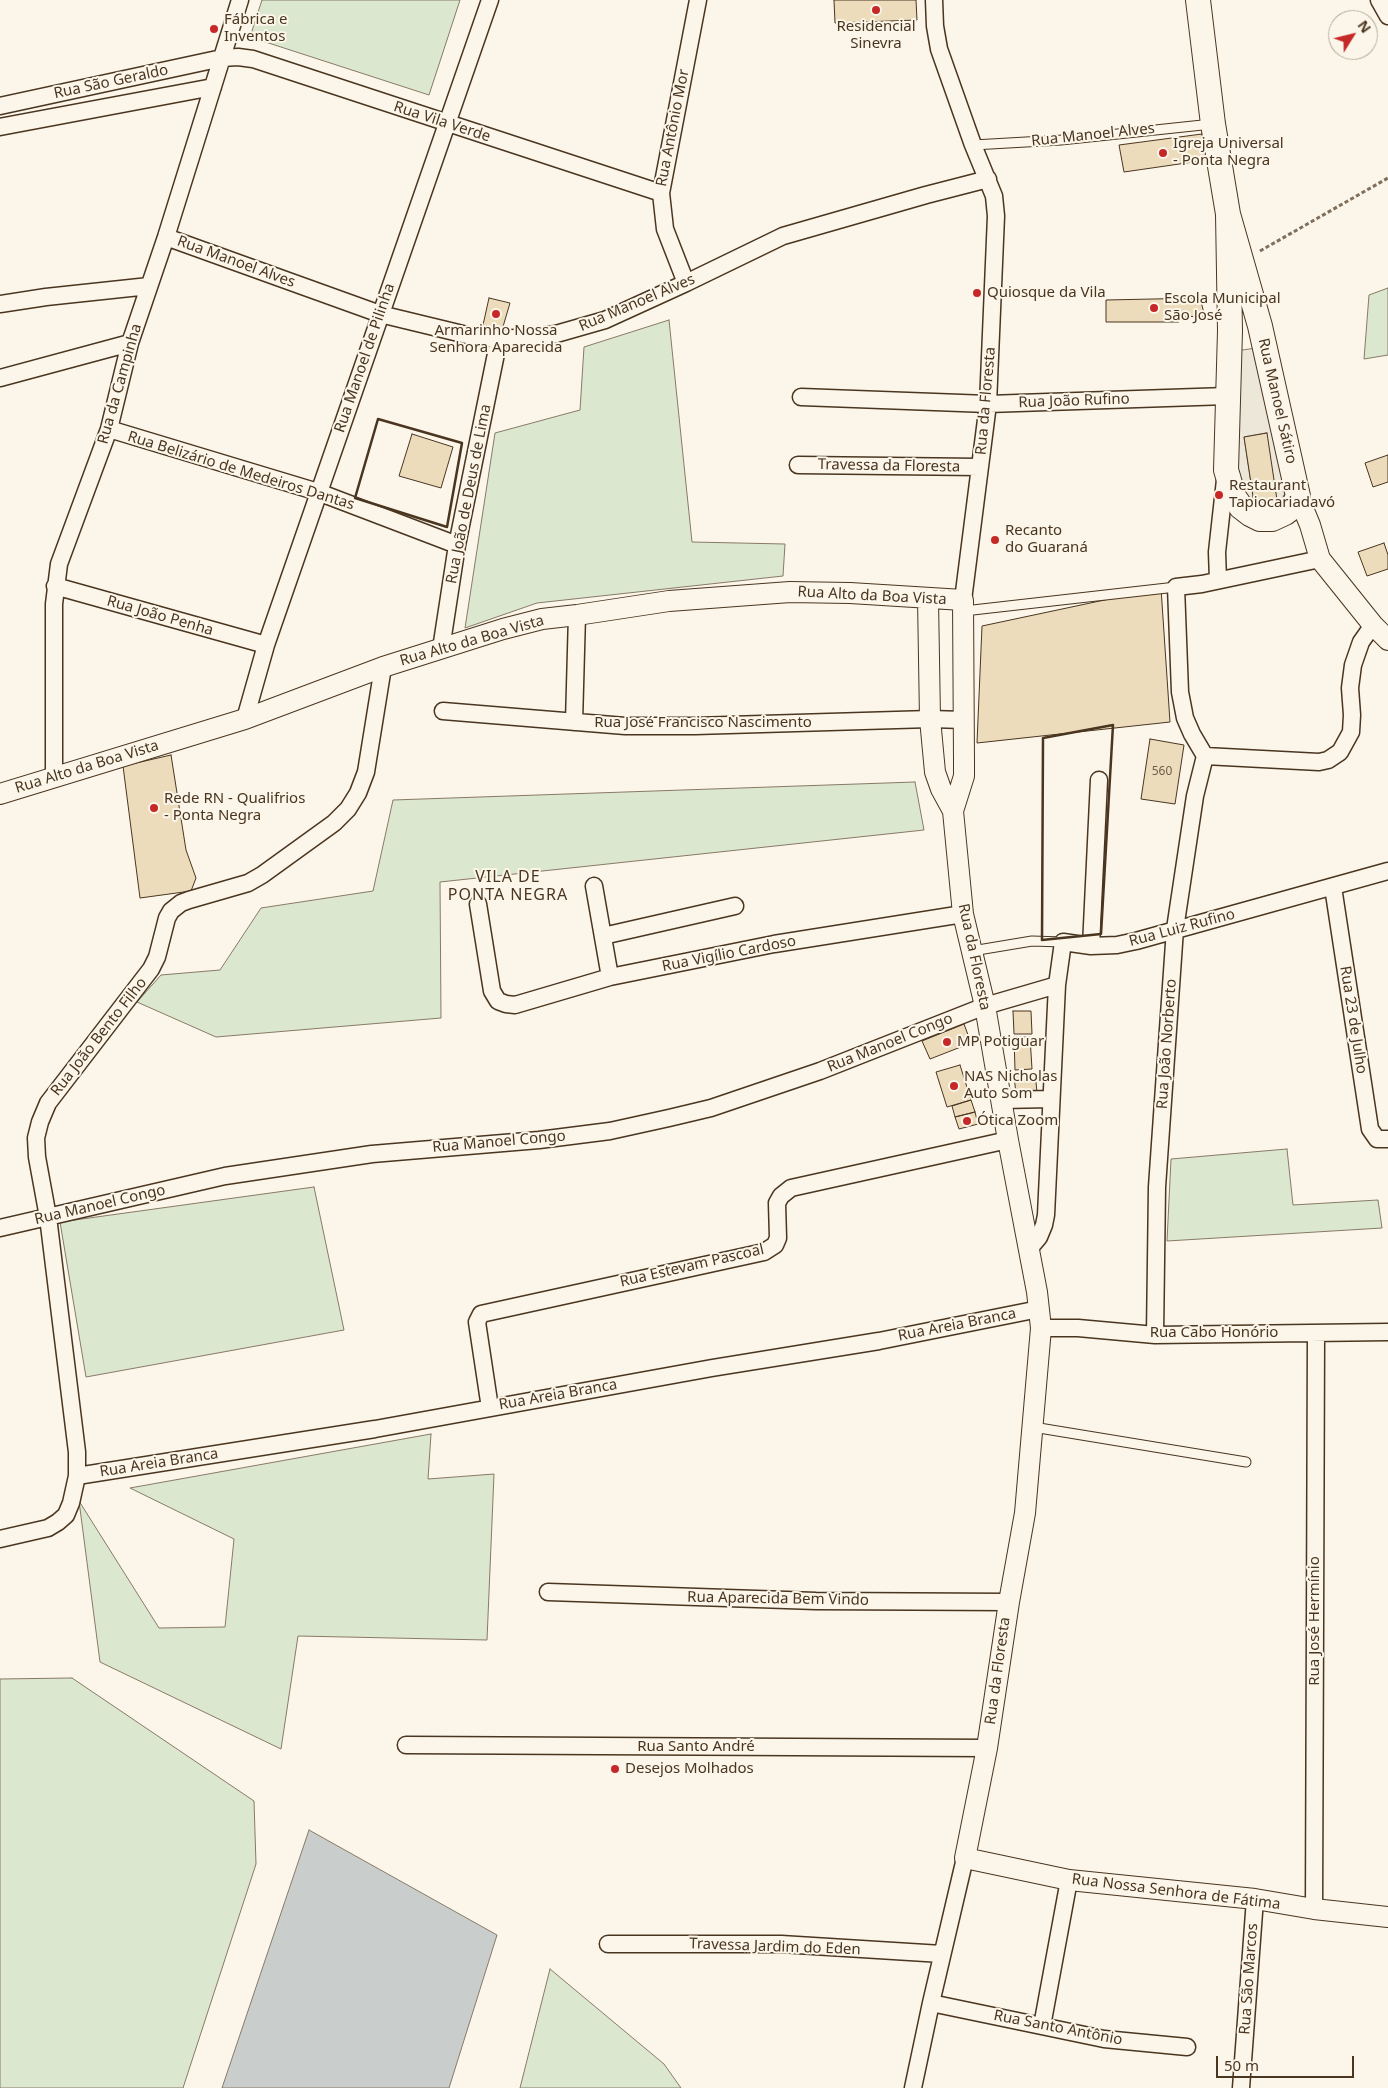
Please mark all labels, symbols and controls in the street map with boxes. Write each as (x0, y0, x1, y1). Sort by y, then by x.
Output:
marker: Residencial Sinevra (870, 4, 882, 16)
north arrow (1328, 10, 1378, 60)
place label: Fábrica e Inventos (224, 11, 287, 46)
text: N (1354, 16, 1376, 37)
place label: Residencial Sinevra (836, 18, 916, 53)
marker: Fábrica e Inventos (208, 23, 220, 35)
street label: Rua São Geraldo (52, 61, 170, 103)
street label: Rua Antônio Mor (653, 68, 693, 188)
street label: Rua Vila Verde (391, 98, 493, 146)
street label: Rua Manoel Alves (1030, 120, 1156, 150)
place label: Igreja Universal - Ponta Negra (1173, 135, 1284, 170)
marker: Igreja Universal - Ponta Negra (1157, 147, 1169, 159)
street label: Rua Manoel Alves (175, 232, 297, 292)
street label: Rua Manoel Alves (576, 270, 698, 336)
street label: Rua Manoel de Pilinha (331, 281, 399, 435)
place label: Quiosque da Vila (987, 284, 1106, 302)
marker: Quiosque da Vila (971, 287, 983, 299)
place label: Escola Municipal São José (1164, 290, 1281, 325)
marker: Escola Municipal São José (1148, 302, 1160, 314)
marker: Armarinho Nossa Senhora Aparecida (490, 308, 502, 320)
street label: Rua da Campinha (94, 322, 146, 446)
place label: Armarinho Nossa Senhora Aparecida (430, 322, 562, 357)
street label: Rua Manoel Sátiro (1254, 336, 1300, 466)
street label: Rua da Floresta (972, 346, 1000, 456)
street label: Rua João Rufino (1018, 390, 1130, 412)
street label: Rua João de Deus de Lima (443, 403, 495, 585)
street label: Rua Belizário de Medeiros Dantas (125, 428, 357, 514)
street label: Travessa da Floresta (818, 456, 960, 476)
place label: Restaurant Tapiocariadavó (1229, 477, 1335, 512)
marker: Restaurant Tapiocariadavó (1213, 489, 1225, 501)
place label: Recanto do Guaraná (1005, 522, 1088, 557)
marker: Recanto do Guaraná (989, 534, 1001, 546)
street label: Rua Alto da Boa Vista (797, 583, 947, 609)
street label: Rua João Penha (105, 592, 215, 640)
street label: Rua Alto da Boa Vista (398, 612, 546, 670)
street label: Rua José Francisco Nascimento (594, 714, 812, 732)
street label: Rua Alto da Boa Vista (13, 737, 161, 797)
house number: 560 (1152, 765, 1172, 779)
place label: Rede RN - Qualifrios - Ponta Negra (164, 790, 305, 825)
marker: Rede RN - Qualifrios - Ponta Negra (148, 802, 160, 814)
district label: VILA DE PONTA NEGRA (446, 867, 570, 905)
street label: Rua da Floresta (954, 902, 994, 1012)
street label: Rua Luiz Rufino (1127, 905, 1237, 951)
street label: Rua Vigílio Cardoso (661, 932, 797, 976)
street label: Rua 23 de Julho (1336, 965, 1370, 1075)
street label: Rua João Bento Filho (47, 974, 151, 1100)
street label: Rua João Norberto (1153, 978, 1181, 1110)
street label: Rua Manoel Congo (825, 1010, 955, 1076)
place label: MP Potiguar (957, 1033, 1044, 1051)
marker: MP Potiguar (941, 1036, 953, 1048)
place label: NAS Nicholas Auto Som (964, 1068, 1057, 1103)
marker: NAS Nicholas Auto Som (948, 1080, 960, 1092)
place label: Ótica Zoom (977, 1112, 1058, 1130)
marker: Ótica Zoom (961, 1115, 973, 1127)
street label: Rua Manoel Congo (432, 1127, 566, 1157)
street label: Rua Manoel Congo (33, 1181, 167, 1229)
street label: Rua Estevam Pascoal (618, 1241, 766, 1291)
street label: Rua Areia Branca (896, 1305, 1018, 1345)
street label: Rua Cabo Honório (1150, 1324, 1278, 1342)
street label: Rua Areia Branca (497, 1376, 619, 1414)
street label: Rua Areia Branca (98, 1445, 220, 1481)
street label: Rua José Hermínio (1306, 1556, 1324, 1686)
street label: Rua Aparecida Bem Vindo (687, 1588, 869, 1610)
street label: Rua da Floresta (982, 1616, 1014, 1726)
street label: Rua Santo André (637, 1738, 755, 1756)
place label: Desejos Molhados (625, 1760, 754, 1778)
marker: Desejos Molhados (609, 1763, 621, 1775)
street label: Rua Nossa Senhora de Fátima (1071, 1870, 1281, 1914)
street label: Rua São Marcos (1236, 1923, 1262, 2035)
street label: Travessa Jardim do Eden (689, 1935, 861, 1959)
street label: Rua Santo Antônio (992, 2007, 1124, 2049)
scale bar (1218, 2046, 1356, 2078)
text: 50 m (1224, 2055, 1259, 2075)

